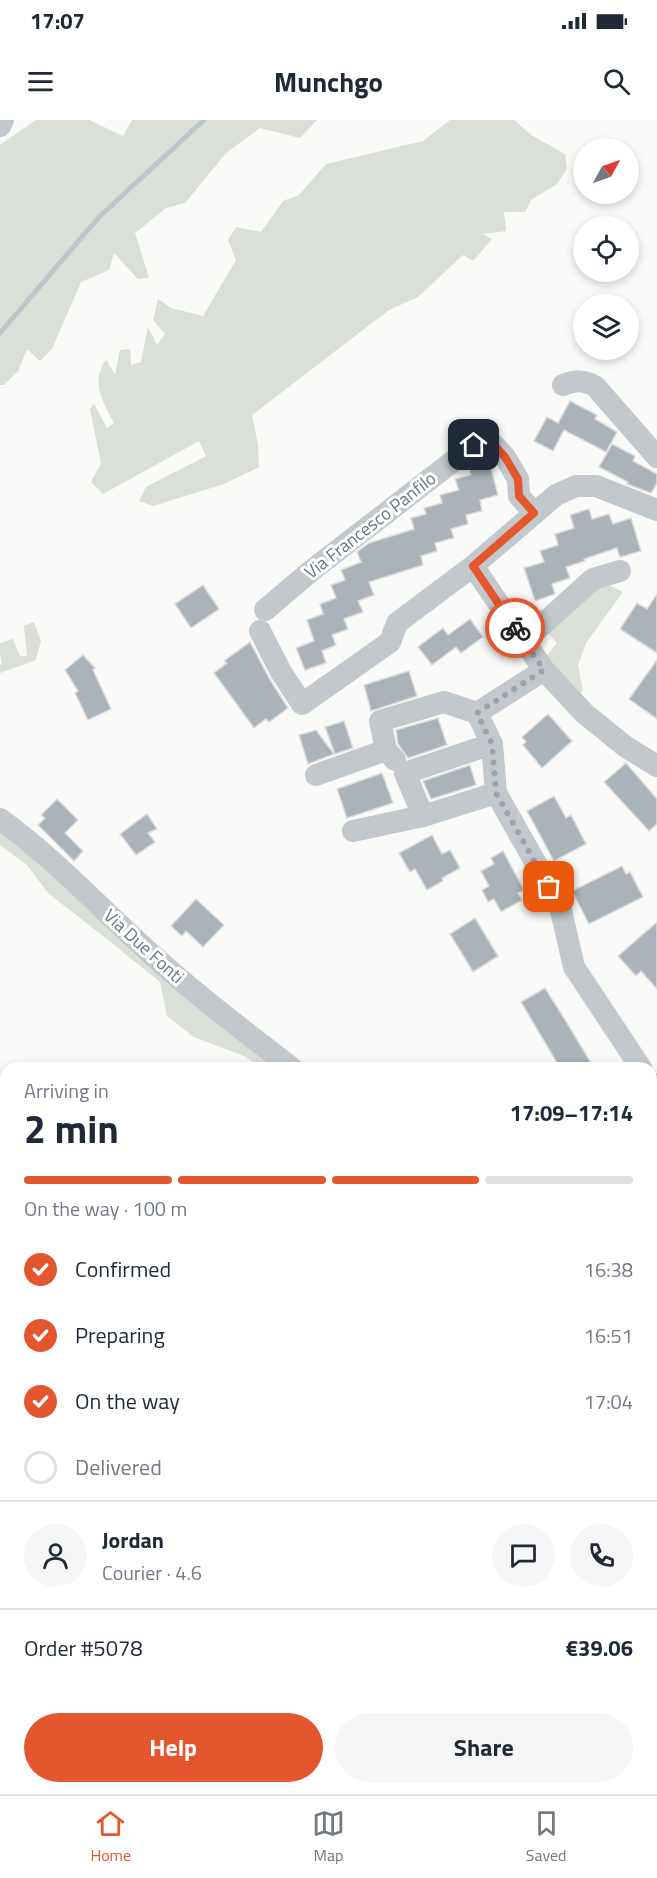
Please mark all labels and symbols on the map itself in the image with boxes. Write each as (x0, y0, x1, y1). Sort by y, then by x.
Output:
north arrow (573, 138, 639, 204)
pin (448, 419, 499, 470)
street label: Via Francesco Panfilo (298, 465, 442, 585)
courier (485, 598, 545, 658)
pin (523, 861, 574, 912)
street label: Via Due Fonti (98, 902, 190, 990)

